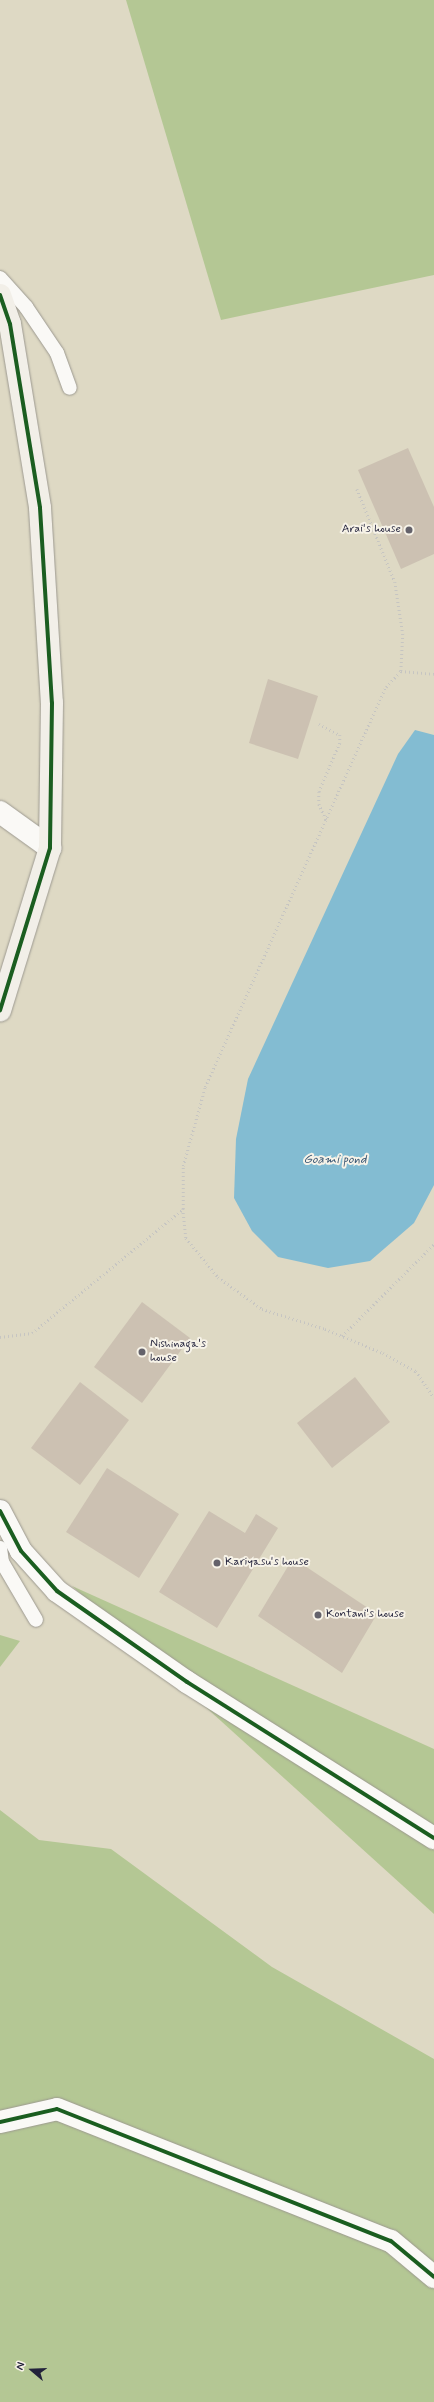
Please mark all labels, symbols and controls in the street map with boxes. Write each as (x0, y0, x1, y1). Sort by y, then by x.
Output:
place label: Arai's house (342, 523, 401, 537)
marker: Arai's house (404, 525, 414, 535)
water label: Goami pond (303, 1152, 367, 1168)
place label: Nishinaga's house (150, 1338, 206, 1366)
marker: Nishinaga's house (137, 1347, 147, 1357)
place label: Kariyasu's house (225, 1556, 309, 1570)
marker: Kariyasu's house (212, 1558, 222, 1568)
place label: Kontani's house (326, 1608, 404, 1622)
marker: Kontani's house (313, 1610, 323, 1620)
north arrow (12, 2350, 52, 2390)
text: N (13, 2360, 28, 2372)

